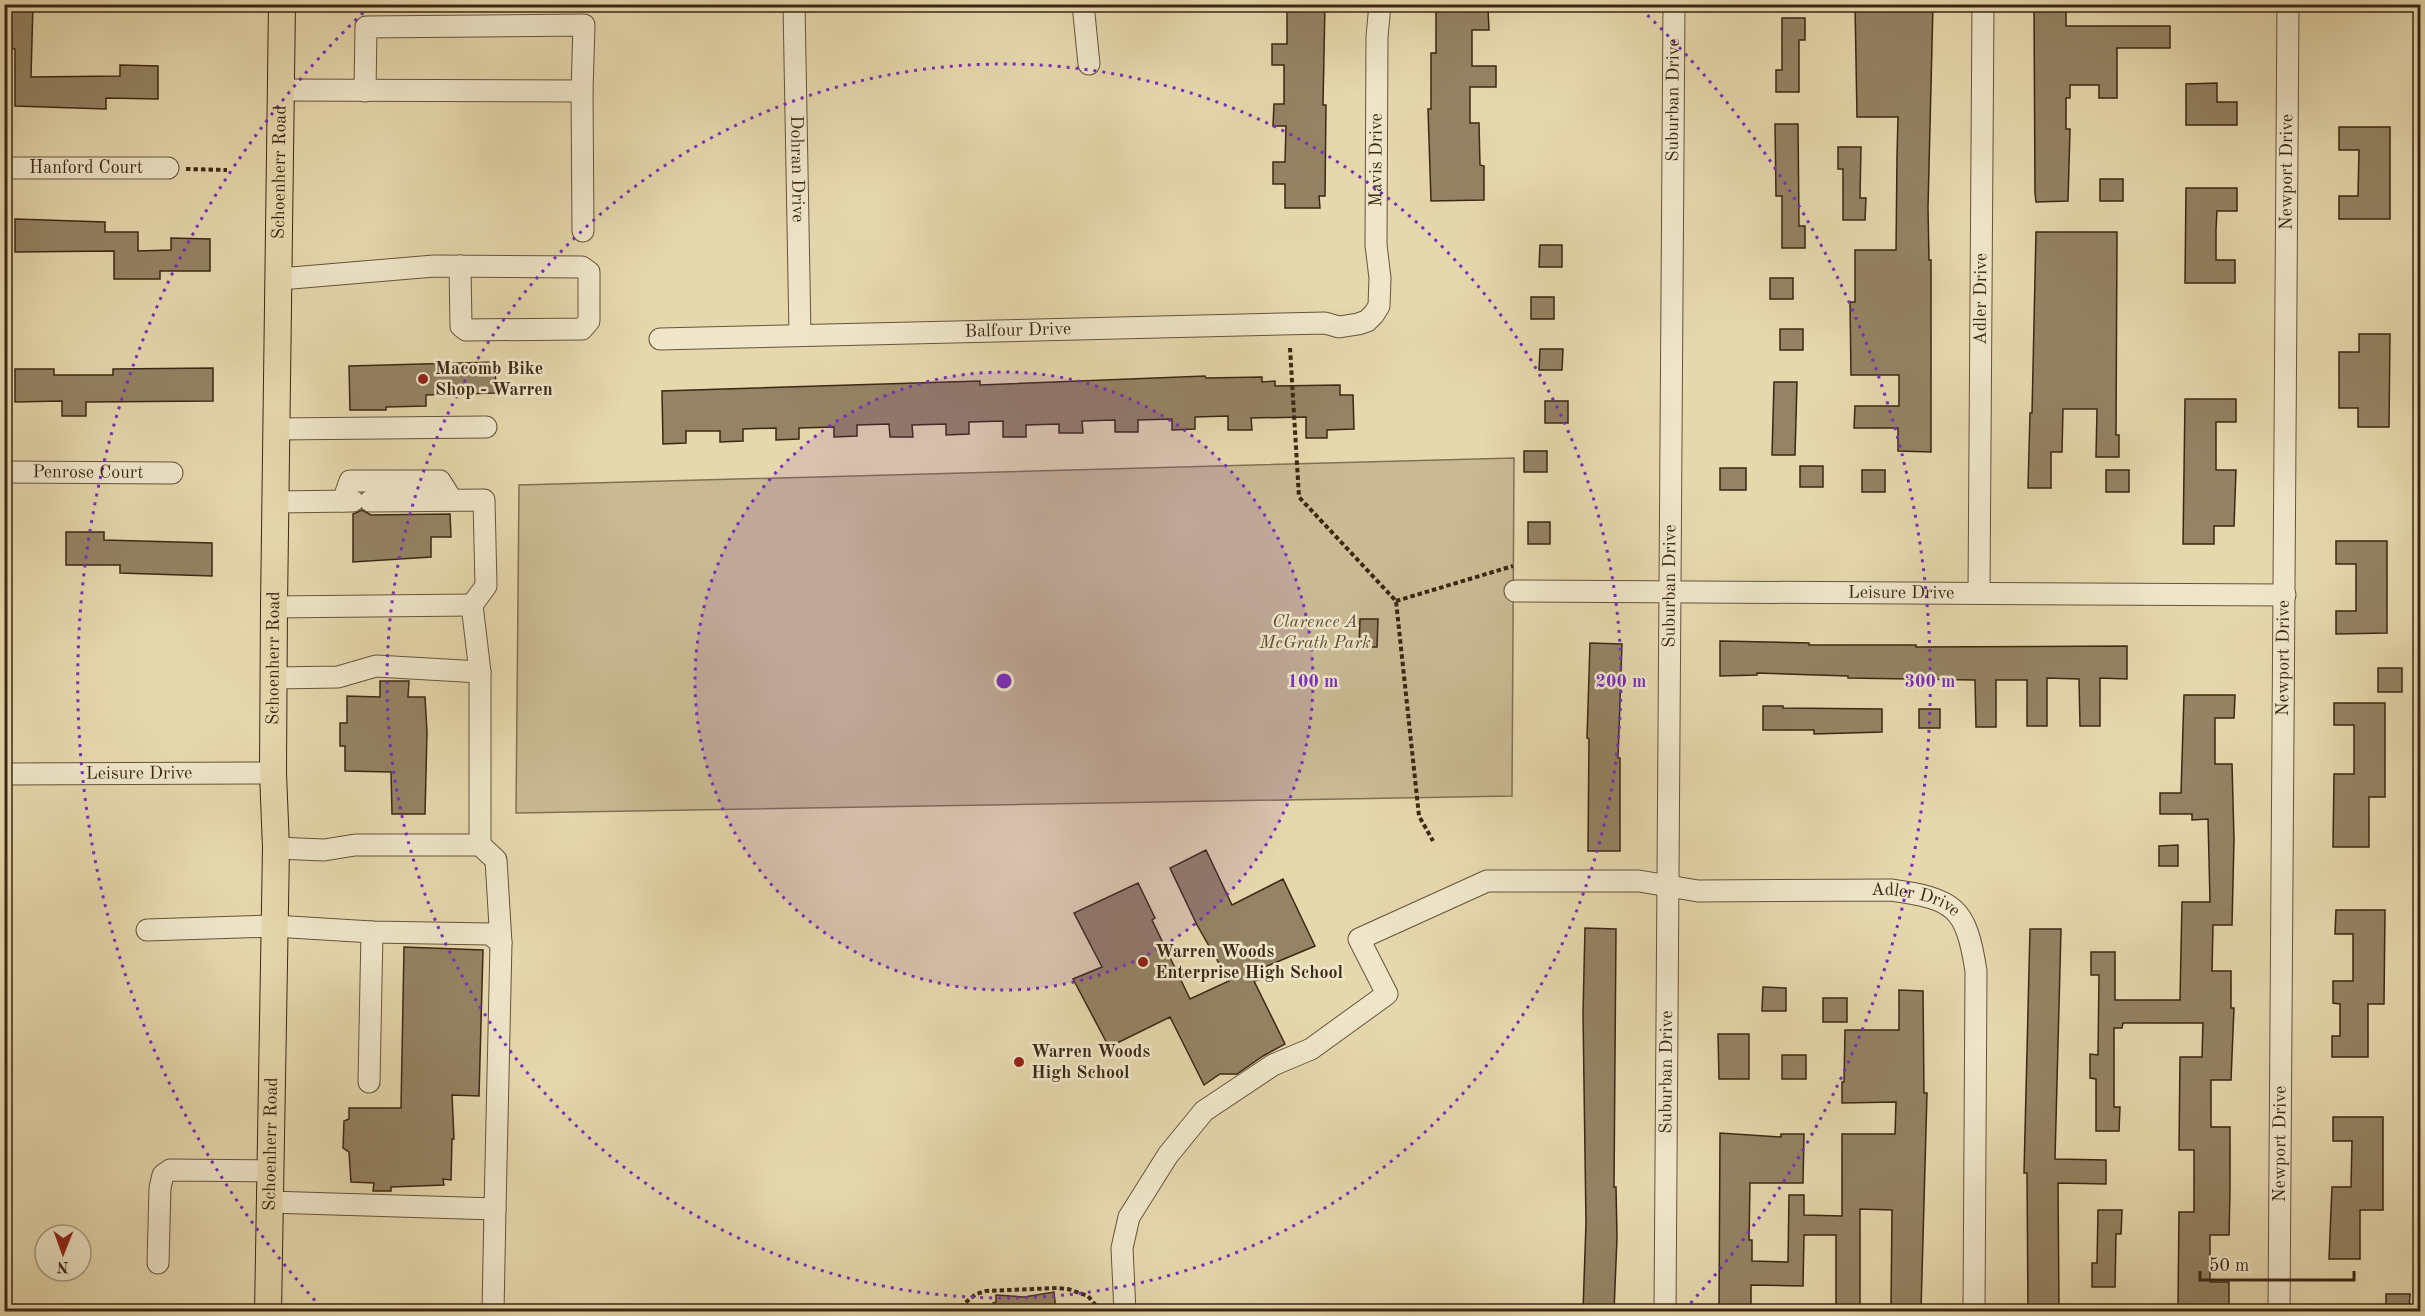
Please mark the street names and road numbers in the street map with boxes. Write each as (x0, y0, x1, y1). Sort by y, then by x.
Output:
street label: Suburban Drive (1664, 38, 1683, 162)
street label: Schoenherr Road (270, 105, 290, 239)
street label: Mavis Drive (1367, 113, 1386, 207)
street label: Newport Drive (2277, 114, 2296, 230)
street label: Dohran Drive (787, 115, 807, 223)
street label: Hanford Court (29, 159, 143, 177)
street label: Adler Drive (1972, 253, 1990, 345)
street label: Balfour Drive (964, 320, 1071, 341)
street label: Penrose Court (32, 463, 144, 482)
street label: Suburban Drive (1661, 524, 1679, 648)
street label: Leisure Drive (1848, 584, 1954, 602)
street label: Schoenherr Road (264, 591, 283, 725)
street label: Newport Drive (2274, 600, 2293, 716)
street label: Leisure Drive (86, 764, 192, 783)
street label: Adler Drive (1871, 881, 1964, 920)
street label: Suburban Drive (1657, 1010, 1676, 1134)
street label: Schoenherr Road (261, 1077, 281, 1211)
street label: Newport Drive (2271, 1086, 2290, 1202)

